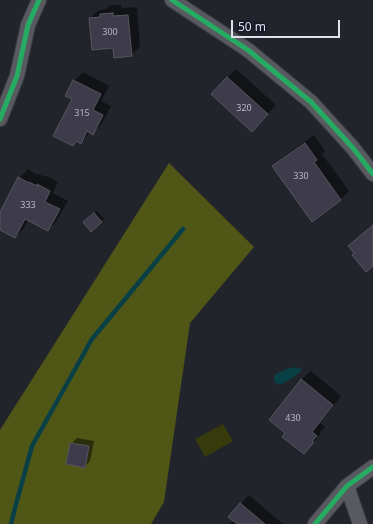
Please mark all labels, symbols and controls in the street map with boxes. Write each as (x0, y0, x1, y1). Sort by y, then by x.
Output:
scale bar (233, 12, 342, 38)
text: 50 m (238, 18, 266, 35)
house number: 300 (102, 27, 118, 37)
house number: 320 (236, 103, 252, 113)
house number: 315 (74, 108, 90, 118)
house number: 330 (293, 171, 309, 181)
house number: 333 (20, 200, 36, 210)
house number: 430 (285, 413, 301, 423)

